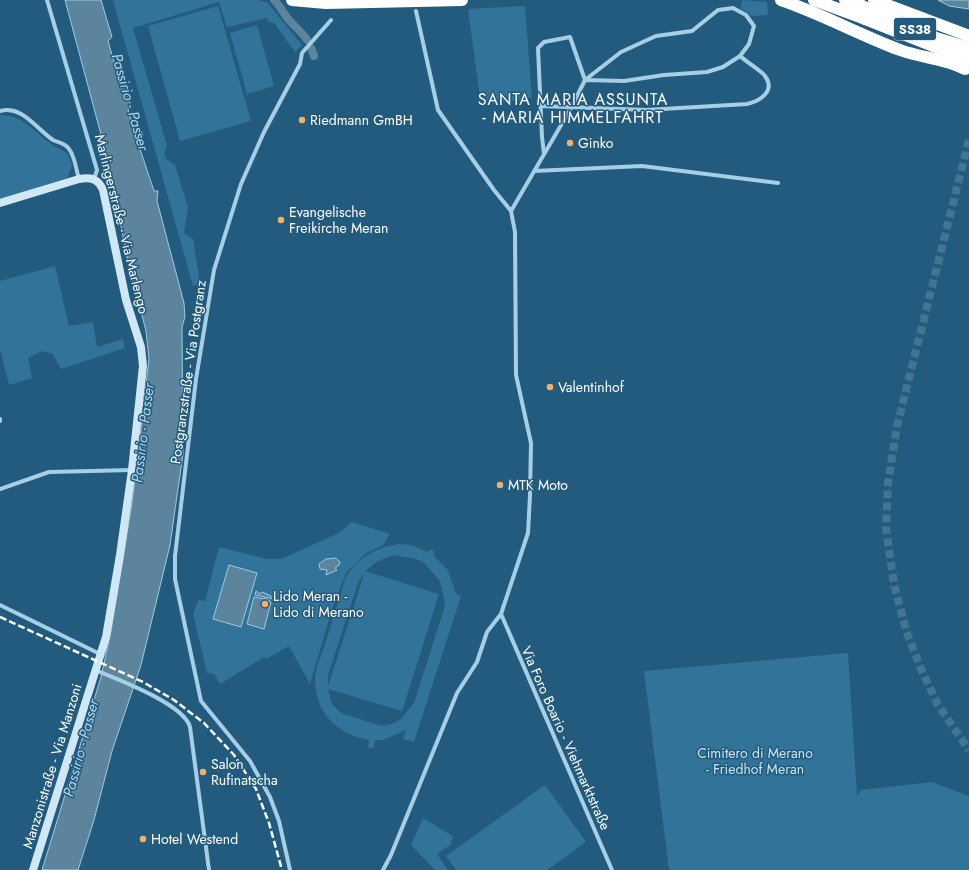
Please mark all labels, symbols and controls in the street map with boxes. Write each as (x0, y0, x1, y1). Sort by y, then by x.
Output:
road number: SS38 (894, 18, 936, 40)
water label: Passirio - Passer (106, 51, 155, 154)
district label: SANTA MARIA ASSUNTA - MARIA HIMMELFAHRT (478, 88, 668, 129)
place label: Riedmann GmBH (310, 110, 413, 130)
marker: Riedmann GmBH (297, 115, 307, 125)
street label: Marlingerstraße - Via Marlengo (90, 132, 154, 316)
place label: Ginko (578, 133, 614, 153)
marker: Ginko (565, 138, 575, 148)
place label: Evangelische Freikirche Meran (289, 202, 388, 238)
marker: Evangelische Freikirche Meran (276, 215, 286, 225)
street label: Postgranzstraße - Via Postgranz (165, 278, 211, 465)
place label: Valentinhof (558, 377, 625, 397)
water label: Passirio - Passer (126, 381, 160, 484)
marker: Valentinhof (545, 382, 555, 392)
place label: MTK Moto (508, 475, 568, 495)
marker: MTK Moto (495, 480, 505, 490)
place label: Lido Meran - Lido di Merano (273, 586, 364, 622)
marker: Lido Meran - Lido di Merano (260, 599, 270, 609)
street label: Via Foro Boario - Viehmarktstraße (516, 643, 616, 833)
street label: Manzonistraße - Via Manzoni (17, 681, 87, 851)
water label: Passirio - Passer (57, 696, 105, 799)
park label: Cimitero di Merano - Friedhof Meran (697, 743, 813, 779)
place label: Salon Rufinatscha (211, 754, 278, 790)
marker: Salon Rufinatscha (198, 767, 208, 777)
place label: Hotel Westend (151, 829, 238, 849)
marker: Hotel Westend (138, 834, 148, 844)

